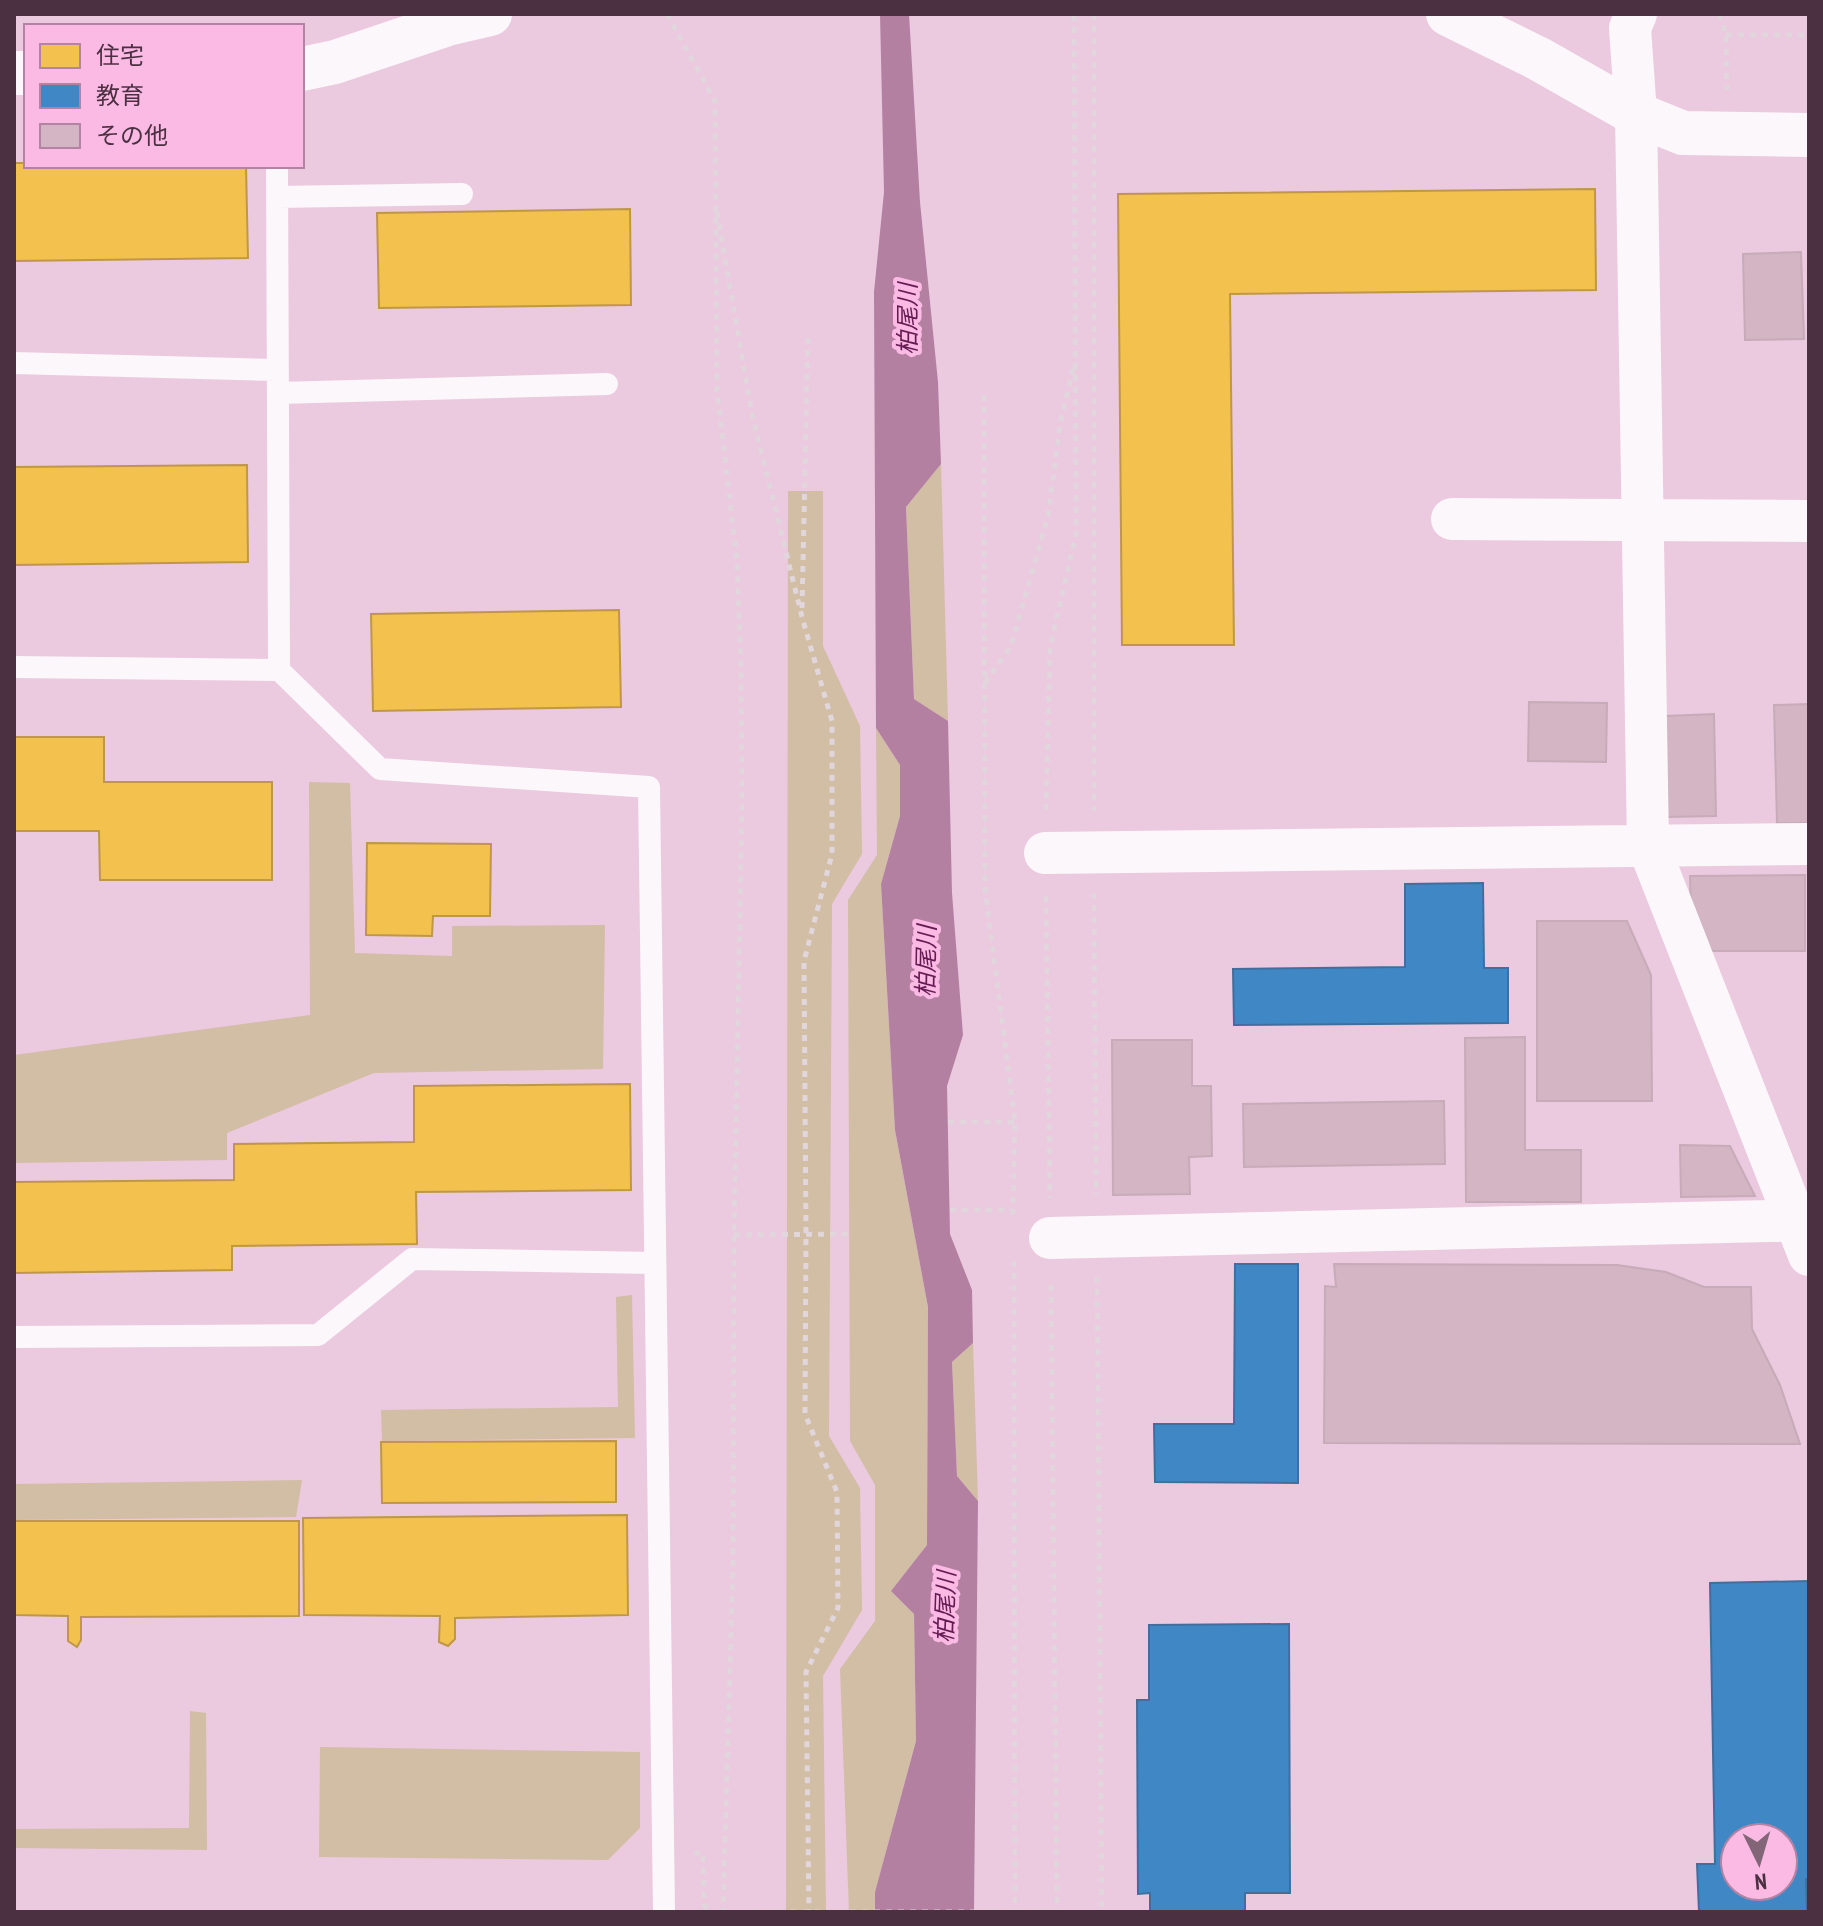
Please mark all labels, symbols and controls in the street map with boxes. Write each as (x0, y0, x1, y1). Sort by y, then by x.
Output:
legend (24, 24, 304, 168)
text: 住宅 (96, 40, 144, 71)
text: 教育 (96, 80, 144, 111)
text: その他 (96, 120, 168, 151)
water label: 柏尾川 (892, 280, 923, 355)
water label: 柏尾川 (910, 922, 942, 997)
water label: 柏尾川 (928, 1567, 962, 1644)
north arrow (1719, 1822, 1799, 1902)
text: N (1754, 1867, 1768, 1896)

